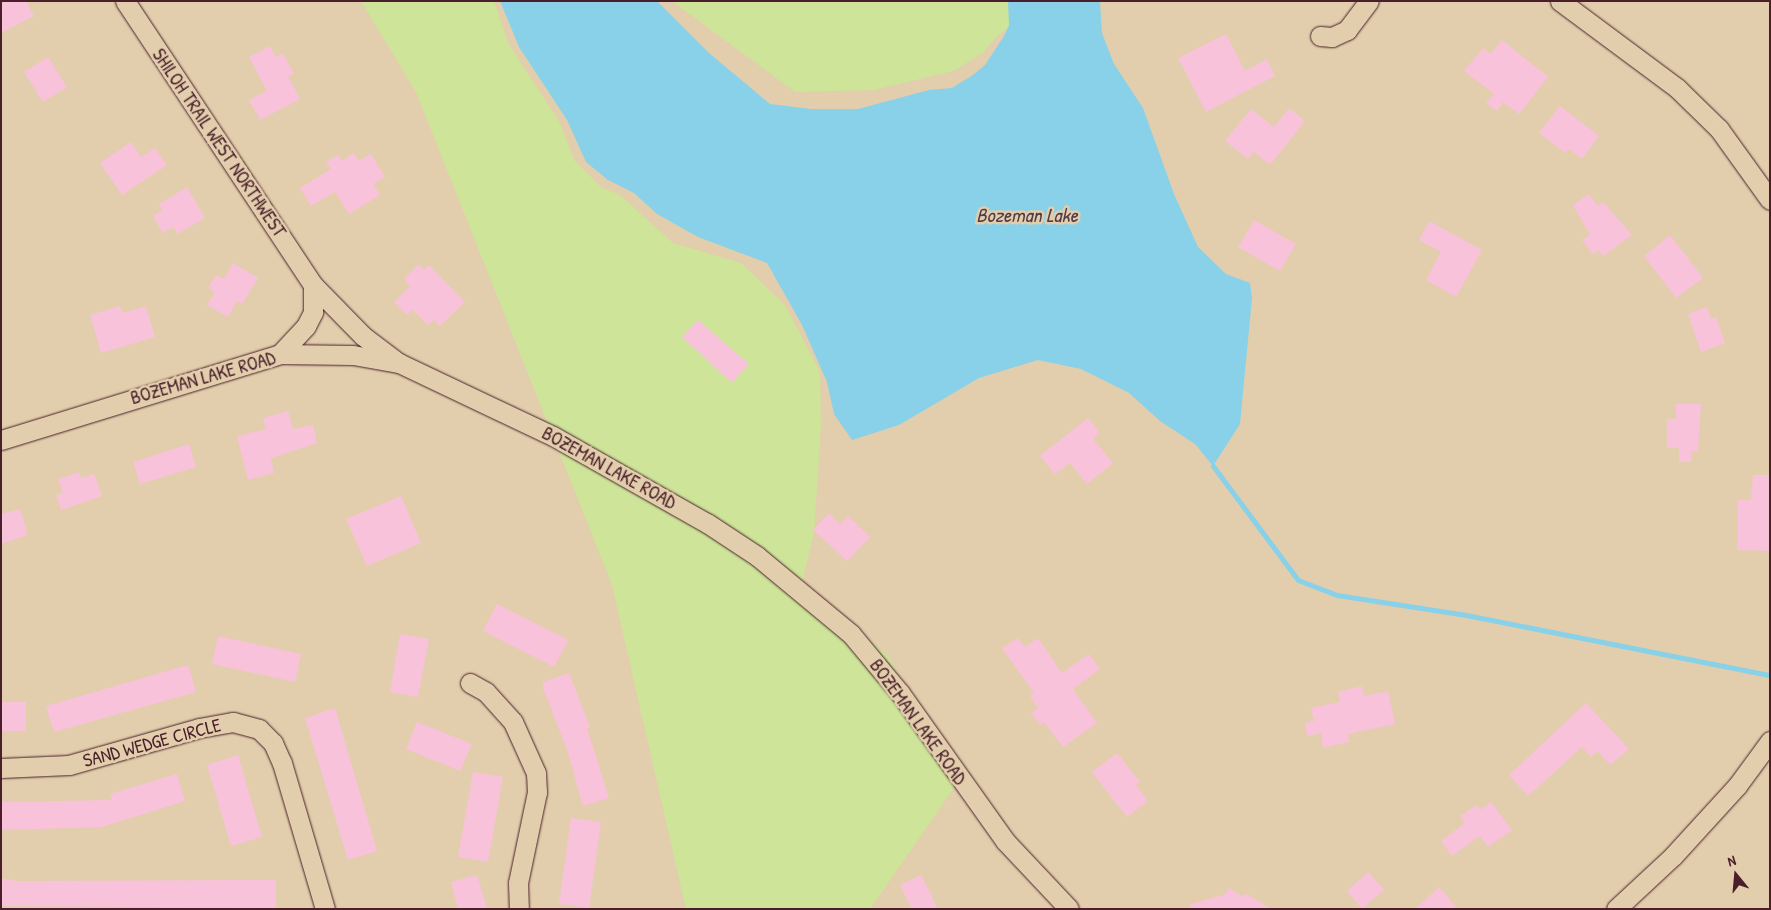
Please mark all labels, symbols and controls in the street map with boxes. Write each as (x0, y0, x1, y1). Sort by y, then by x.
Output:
street label: SHILOH TRAIL WEST NORTHWEST (147, 44, 291, 242)
water label: Bozeman Lake (976, 202, 1078, 226)
street label: BOZEMAN LAKE ROAD (128, 346, 278, 410)
street label: BOZEMAN LAKE ROAD (538, 422, 680, 514)
street label: BOZEMAN LAKE ROAD (865, 655, 971, 789)
street label: SAND WEDGE CIRCLE (81, 714, 223, 772)
north arrow (1711, 850, 1761, 900)
text: N (1725, 850, 1738, 870)

